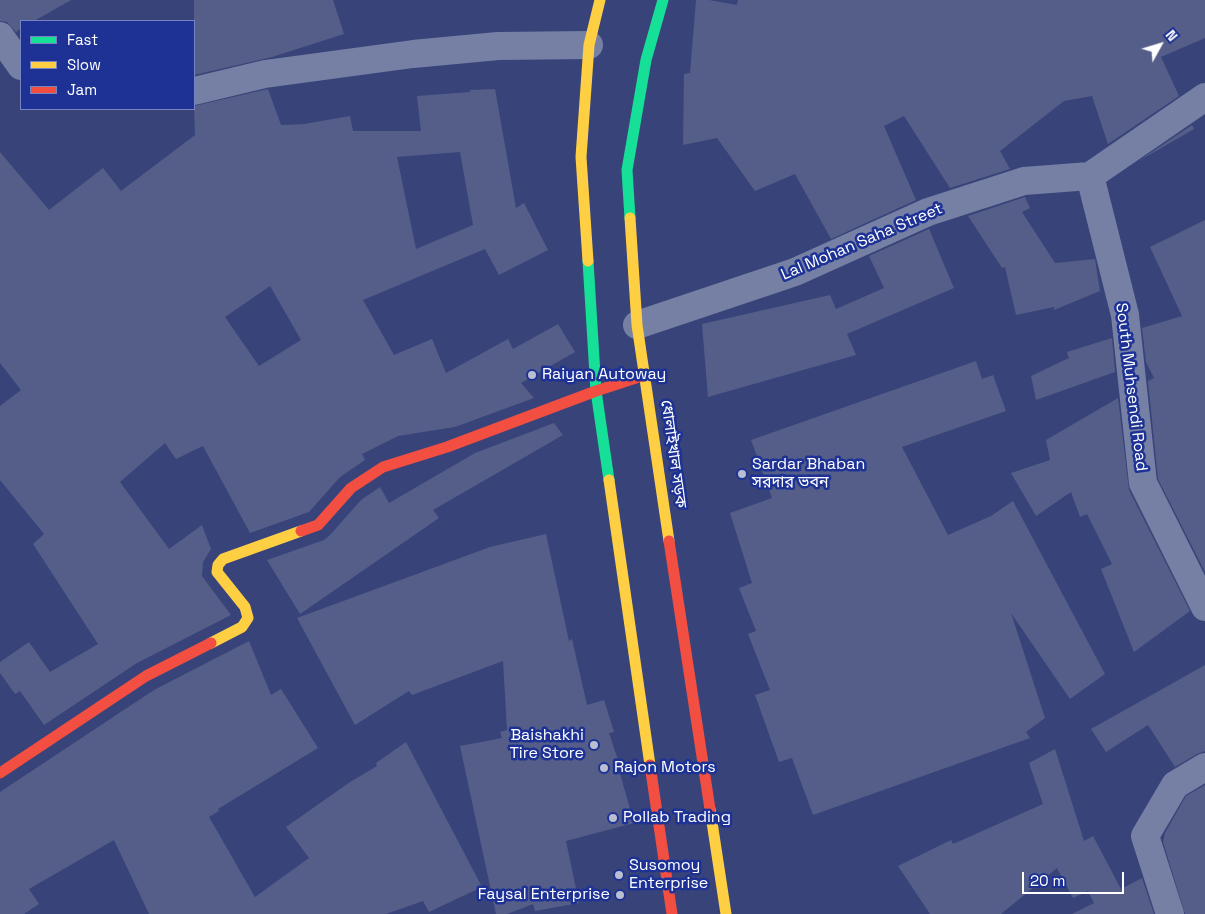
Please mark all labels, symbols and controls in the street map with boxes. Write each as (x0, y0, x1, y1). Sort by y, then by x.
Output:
legend (20, 20, 195, 110)
north arrow (1135, 20, 1185, 70)
text: N (1162, 26, 1182, 45)
text: Fast (67, 30, 98, 49)
text: Slow (67, 55, 101, 74)
text: Jam (67, 80, 97, 99)
street label: Lal Mohan Saha Street (778, 199, 946, 285)
street label: South Muhsendi Road (1111, 302, 1151, 472)
place label: Raiyan Autoway (542, 365, 666, 385)
marker: Raiyan Autoway (526, 369, 538, 381)
street label: ধোলাইখাল সড়ক (656, 399, 690, 509)
place label: Sardar Bhaban সরদার ভবন (752, 455, 865, 493)
marker: Sardar Bhaban সরদার ভবন (736, 468, 748, 480)
place label: Baishakhi Tire Store (510, 726, 584, 764)
marker: Baishakhi Tire Store (588, 739, 600, 751)
place label: Rajon Motors (614, 758, 716, 778)
marker: Rajon Motors (598, 762, 610, 774)
place label: Pollab Trading (623, 808, 731, 828)
marker: Pollab Trading (607, 812, 619, 824)
place label: Susomoy Enterprise (629, 856, 708, 894)
scale bar (1025, 862, 1128, 894)
marker: Susomoy Enterprise (613, 869, 625, 881)
text: 20 m (1030, 871, 1065, 890)
place label: Faysal Enterprise (478, 885, 610, 905)
marker: Faysal Enterprise (614, 889, 626, 901)

